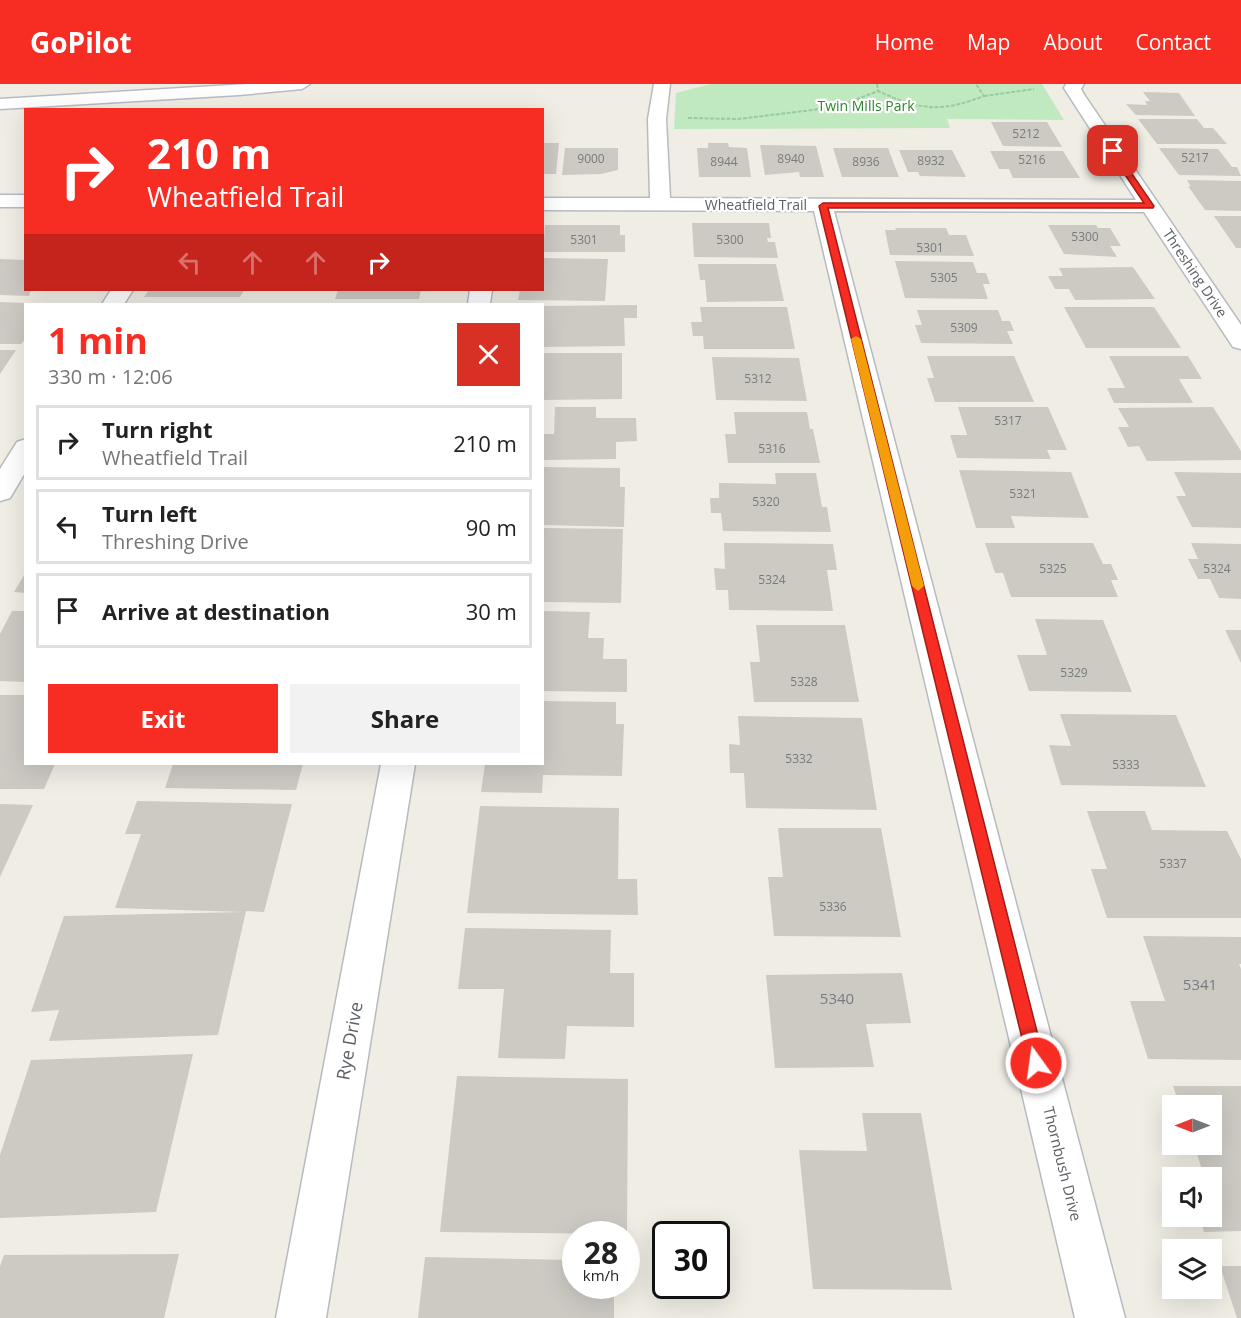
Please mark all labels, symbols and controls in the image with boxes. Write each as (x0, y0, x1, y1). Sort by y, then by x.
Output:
text: GoPilot (30, 23, 132, 61)
text: Home (875, 28, 934, 56)
text: Map (967, 28, 1010, 56)
text: About (1043, 28, 1103, 56)
text: Contact (1136, 28, 1211, 56)
park label: Twin Mills Park (817, 96, 915, 115)
text: 210 m (147, 124, 271, 181)
house number: 5212 (1012, 125, 1040, 142)
pin (1087, 125, 1138, 176)
icon: right (48, 132, 126, 210)
icon: arrive (1096, 134, 1129, 167)
house number: 5217 (1181, 149, 1209, 166)
house number: 9000 (577, 150, 605, 167)
house number: 8940 (777, 150, 805, 167)
house number: 5216 (1018, 151, 1046, 168)
house number: 8932 (917, 152, 945, 169)
house number: 8944 (710, 153, 738, 170)
house number: 8936 (852, 153, 880, 170)
text: Wheatfield Trail (147, 178, 344, 215)
street label: Wheatfield Trail (705, 195, 807, 214)
street label: Threshing Drive (1159, 225, 1232, 321)
house number: 5300 (1071, 228, 1099, 245)
house number: 5301 (570, 231, 598, 248)
house number: 5300 (716, 231, 744, 248)
house number: 5301 (916, 239, 944, 256)
icon: left (173, 246, 206, 279)
icon: ahead (236, 246, 269, 279)
icon: ahead (299, 246, 332, 279)
icon: right (362, 246, 395, 279)
house number: 5305 (930, 269, 958, 286)
text: 1 min (48, 316, 148, 365)
house number: 5309 (950, 319, 978, 336)
button: close (457, 323, 520, 386)
text: 330 m · 12:06 (48, 363, 173, 390)
house number: 5312 (744, 370, 772, 387)
house number: 5317 (994, 412, 1022, 429)
text: Turn right (102, 414, 213, 444)
icon: right (51, 426, 84, 459)
text: 210 m (453, 428, 517, 458)
house number: 5316 (758, 440, 786, 457)
text: Wheatfield Trail (102, 444, 248, 471)
house number: 5321 (1009, 485, 1037, 502)
house number: 5320 (752, 493, 780, 510)
text: Turn left (102, 498, 197, 528)
icon: left (51, 510, 84, 543)
text: 90 m (466, 512, 517, 542)
text: Threshing Drive (102, 528, 249, 555)
house number: 5325 (1039, 560, 1067, 577)
house number: 5324 (1203, 560, 1231, 577)
house number: 5324 (758, 571, 786, 588)
icon: arrive (51, 594, 84, 627)
text: Arrive at destination (102, 596, 330, 626)
text: 30 m (466, 596, 517, 626)
house number: 5329 (1060, 664, 1088, 681)
house number: 5328 (790, 673, 818, 690)
button: Exit (48, 684, 278, 753)
button: Share (290, 684, 520, 753)
house number: 5332 (785, 750, 813, 767)
house number: 5333 (1112, 756, 1140, 773)
house number: 5337 (1159, 855, 1187, 872)
house number: 5336 (819, 898, 847, 915)
house number: 5341 (1183, 974, 1217, 994)
house number: 5340 (820, 988, 854, 1008)
street label: Rye Drive (330, 1000, 368, 1082)
position arrow (1004, 1031, 1068, 1095)
north arrow (1162, 1095, 1222, 1155)
map controls (1162, 1095, 1222, 1299)
street label: Thornbush Drive (1039, 1105, 1087, 1223)
button: sound (1162, 1167, 1222, 1227)
speed limit sign: 30 (652, 1221, 730, 1299)
text: 28 (584, 1232, 618, 1273)
button: layers (1162, 1239, 1222, 1299)
text: km/h (583, 1265, 619, 1285)

